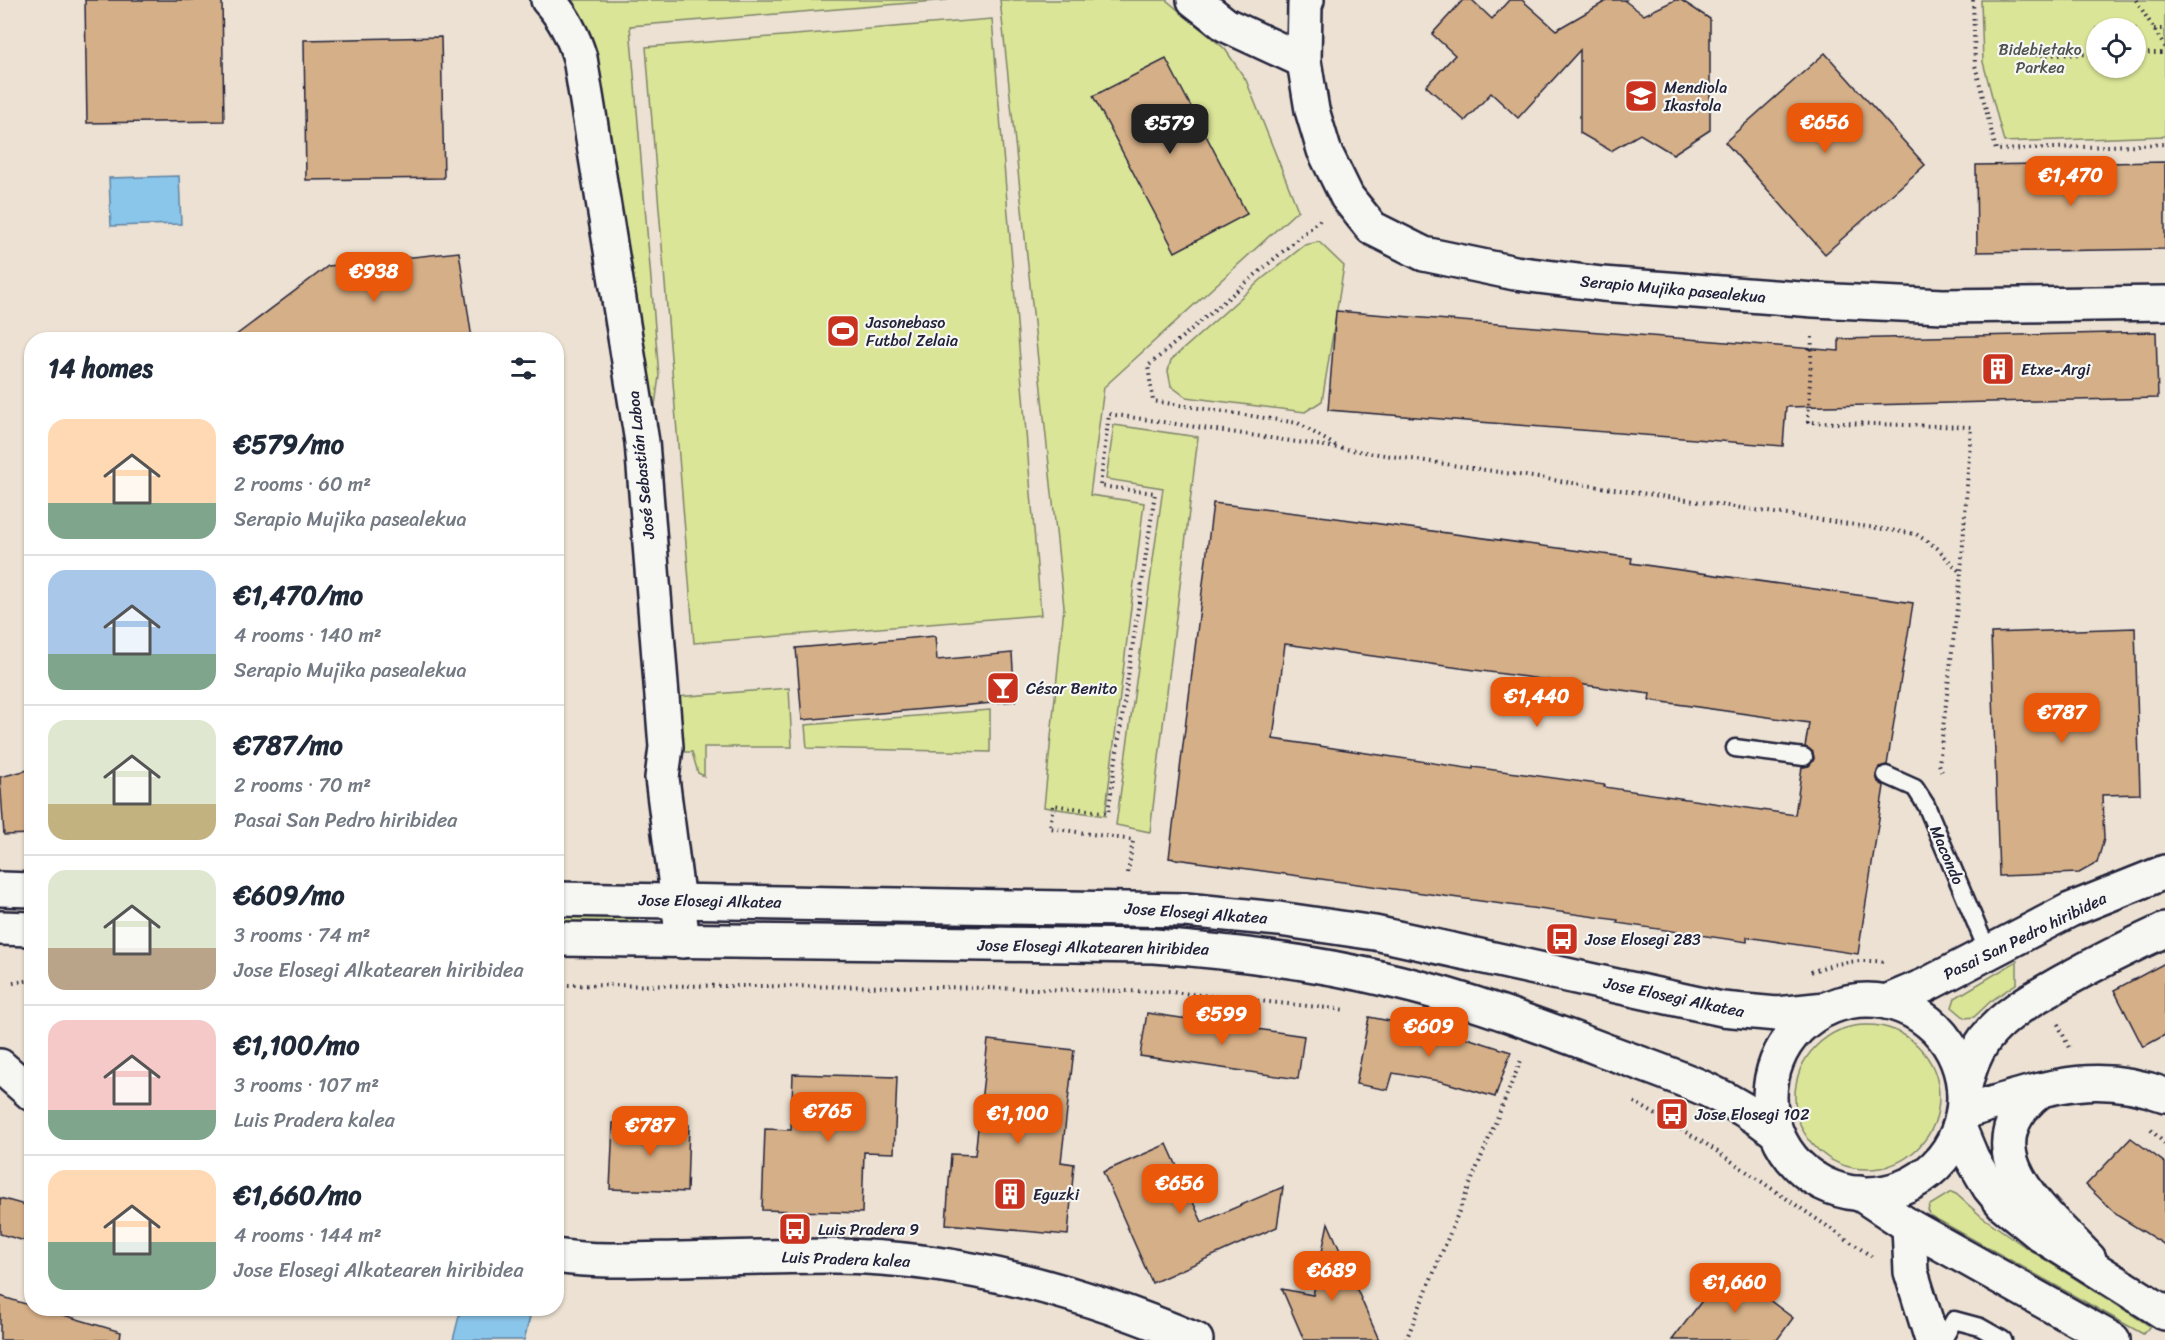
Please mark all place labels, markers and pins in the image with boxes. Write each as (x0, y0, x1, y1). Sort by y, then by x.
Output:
place label: Mendiola Ikastola (1663, 73, 1727, 120)
school or university icon: Mendiola Ikastola (1623, 78, 1659, 114)
pin: €656 (1789, 103, 1861, 154)
pin: €579 (1134, 104, 1206, 155)
pin: €1,470 (2022, 156, 2120, 207)
pin: €938 (338, 252, 410, 303)
place label: Jasonebaso Futbol Zelaia (865, 308, 958, 355)
sports icon: Jasonebaso Futbol Zelaia (825, 313, 861, 349)
building icon: Etxe-Argi (1980, 351, 2016, 387)
place label: Etxe-Argi (2021, 355, 2091, 384)
bar icon: César Benito (985, 670, 1021, 706)
place label: César Benito (1026, 674, 1117, 703)
pin: €1,440 (1488, 677, 1586, 728)
pin: €787 (2026, 693, 2098, 744)
bus stop icon: Jose Elosegi 283 (1544, 921, 1580, 957)
place label: Jose Elosegi 283 (1584, 925, 1701, 954)
pin: €599 (1186, 995, 1258, 1046)
pin: €609 (1393, 1007, 1465, 1058)
pin: €765 (792, 1092, 864, 1143)
pin: €1,100 (969, 1094, 1067, 1145)
bus stop icon: Jose Elosegi 102 (1654, 1096, 1690, 1132)
place label: Jose Elosegi 102 (1694, 1100, 1809, 1129)
pin: €787 (614, 1106, 686, 1157)
pin: €656 (1144, 1164, 1216, 1215)
building icon: Eguzki (992, 1176, 1028, 1212)
place label: Eguzki (1033, 1180, 1080, 1209)
bus stop icon: Luis Pradera 9 (777, 1211, 813, 1247)
place label: Luis Pradera 9 (818, 1215, 919, 1244)
pin: €689 (1296, 1251, 1368, 1302)
pin: €1,660 (1686, 1263, 1784, 1314)

